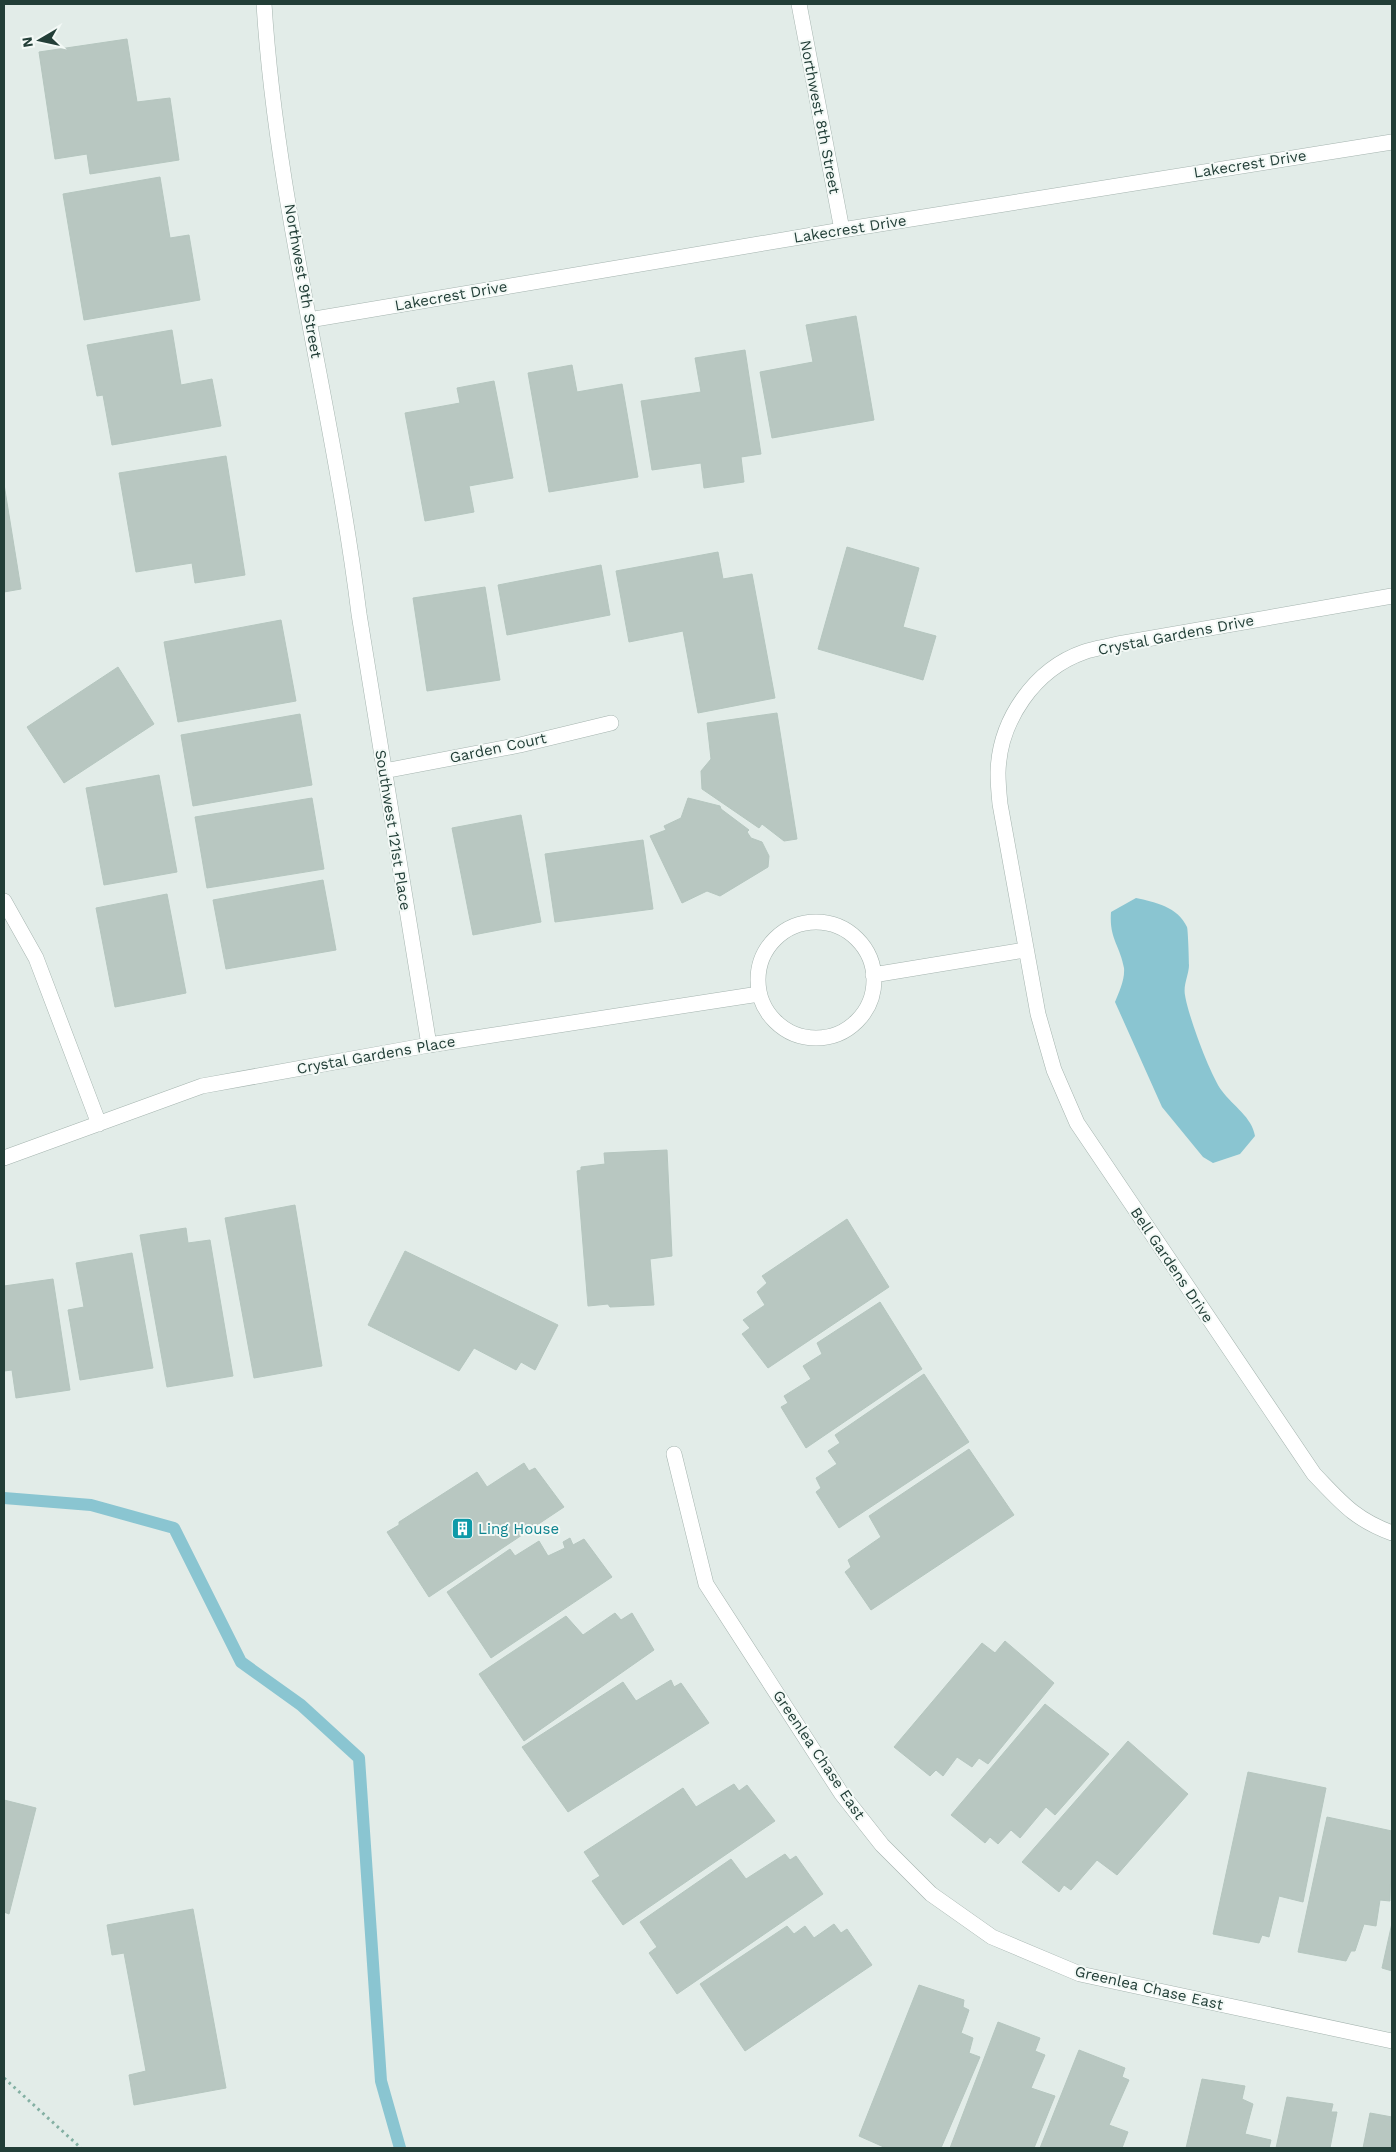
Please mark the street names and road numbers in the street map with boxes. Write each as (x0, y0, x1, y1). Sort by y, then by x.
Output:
street label: Northwest 8th Street (796, 39, 844, 196)
street label: Lakecrest Drive (1192, 146, 1308, 182)
street label: Northwest 9th Street (281, 202, 326, 360)
street label: Lakecrest Drive (792, 211, 908, 247)
street label: Lakecrest Drive (393, 277, 509, 315)
street label: Crystal Gardens Drive (1096, 611, 1256, 659)
street label: Garden Court (448, 729, 549, 767)
street label: Southwest 121st Place (371, 748, 415, 912)
street label: Crystal Gardens Place (295, 1032, 457, 1078)
street label: Bell Gardens Drive (1127, 1204, 1217, 1326)
street label: Greenlea Chase East (769, 1687, 869, 1824)
street label: Greenlea Chase East (1073, 1962, 1226, 2014)

